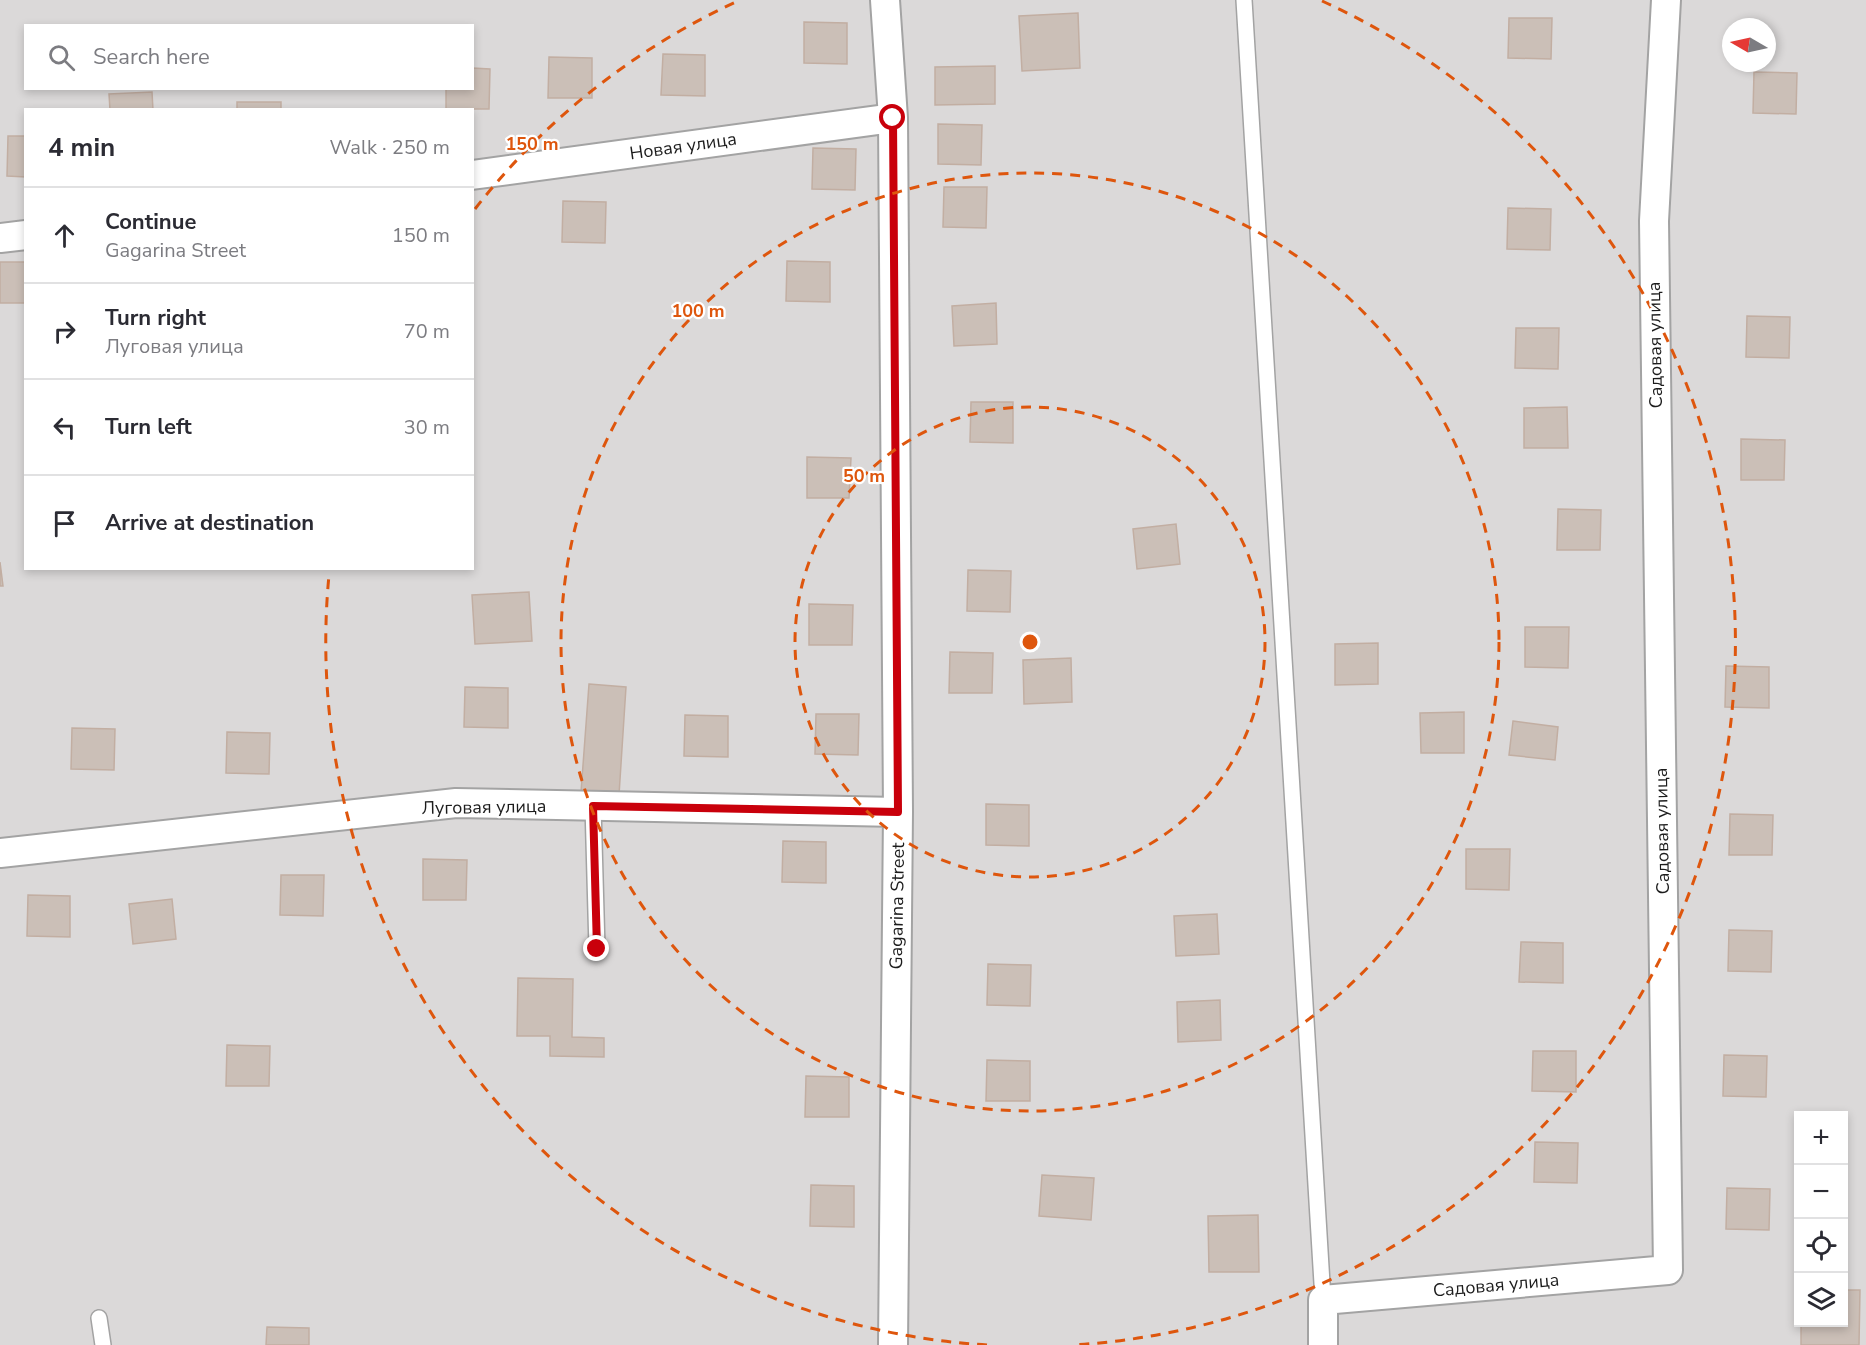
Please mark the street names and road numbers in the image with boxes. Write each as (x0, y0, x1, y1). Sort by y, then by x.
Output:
street label: Новая улица (628, 127, 738, 165)
street label: Садовая улица (1642, 282, 1668, 408)
street label: Садовая улица (1649, 768, 1675, 894)
street label: Луговая улица (421, 794, 547, 820)
street label: Gagarina Street (884, 842, 910, 970)
street label: Садовая улица (1432, 1268, 1560, 1302)

